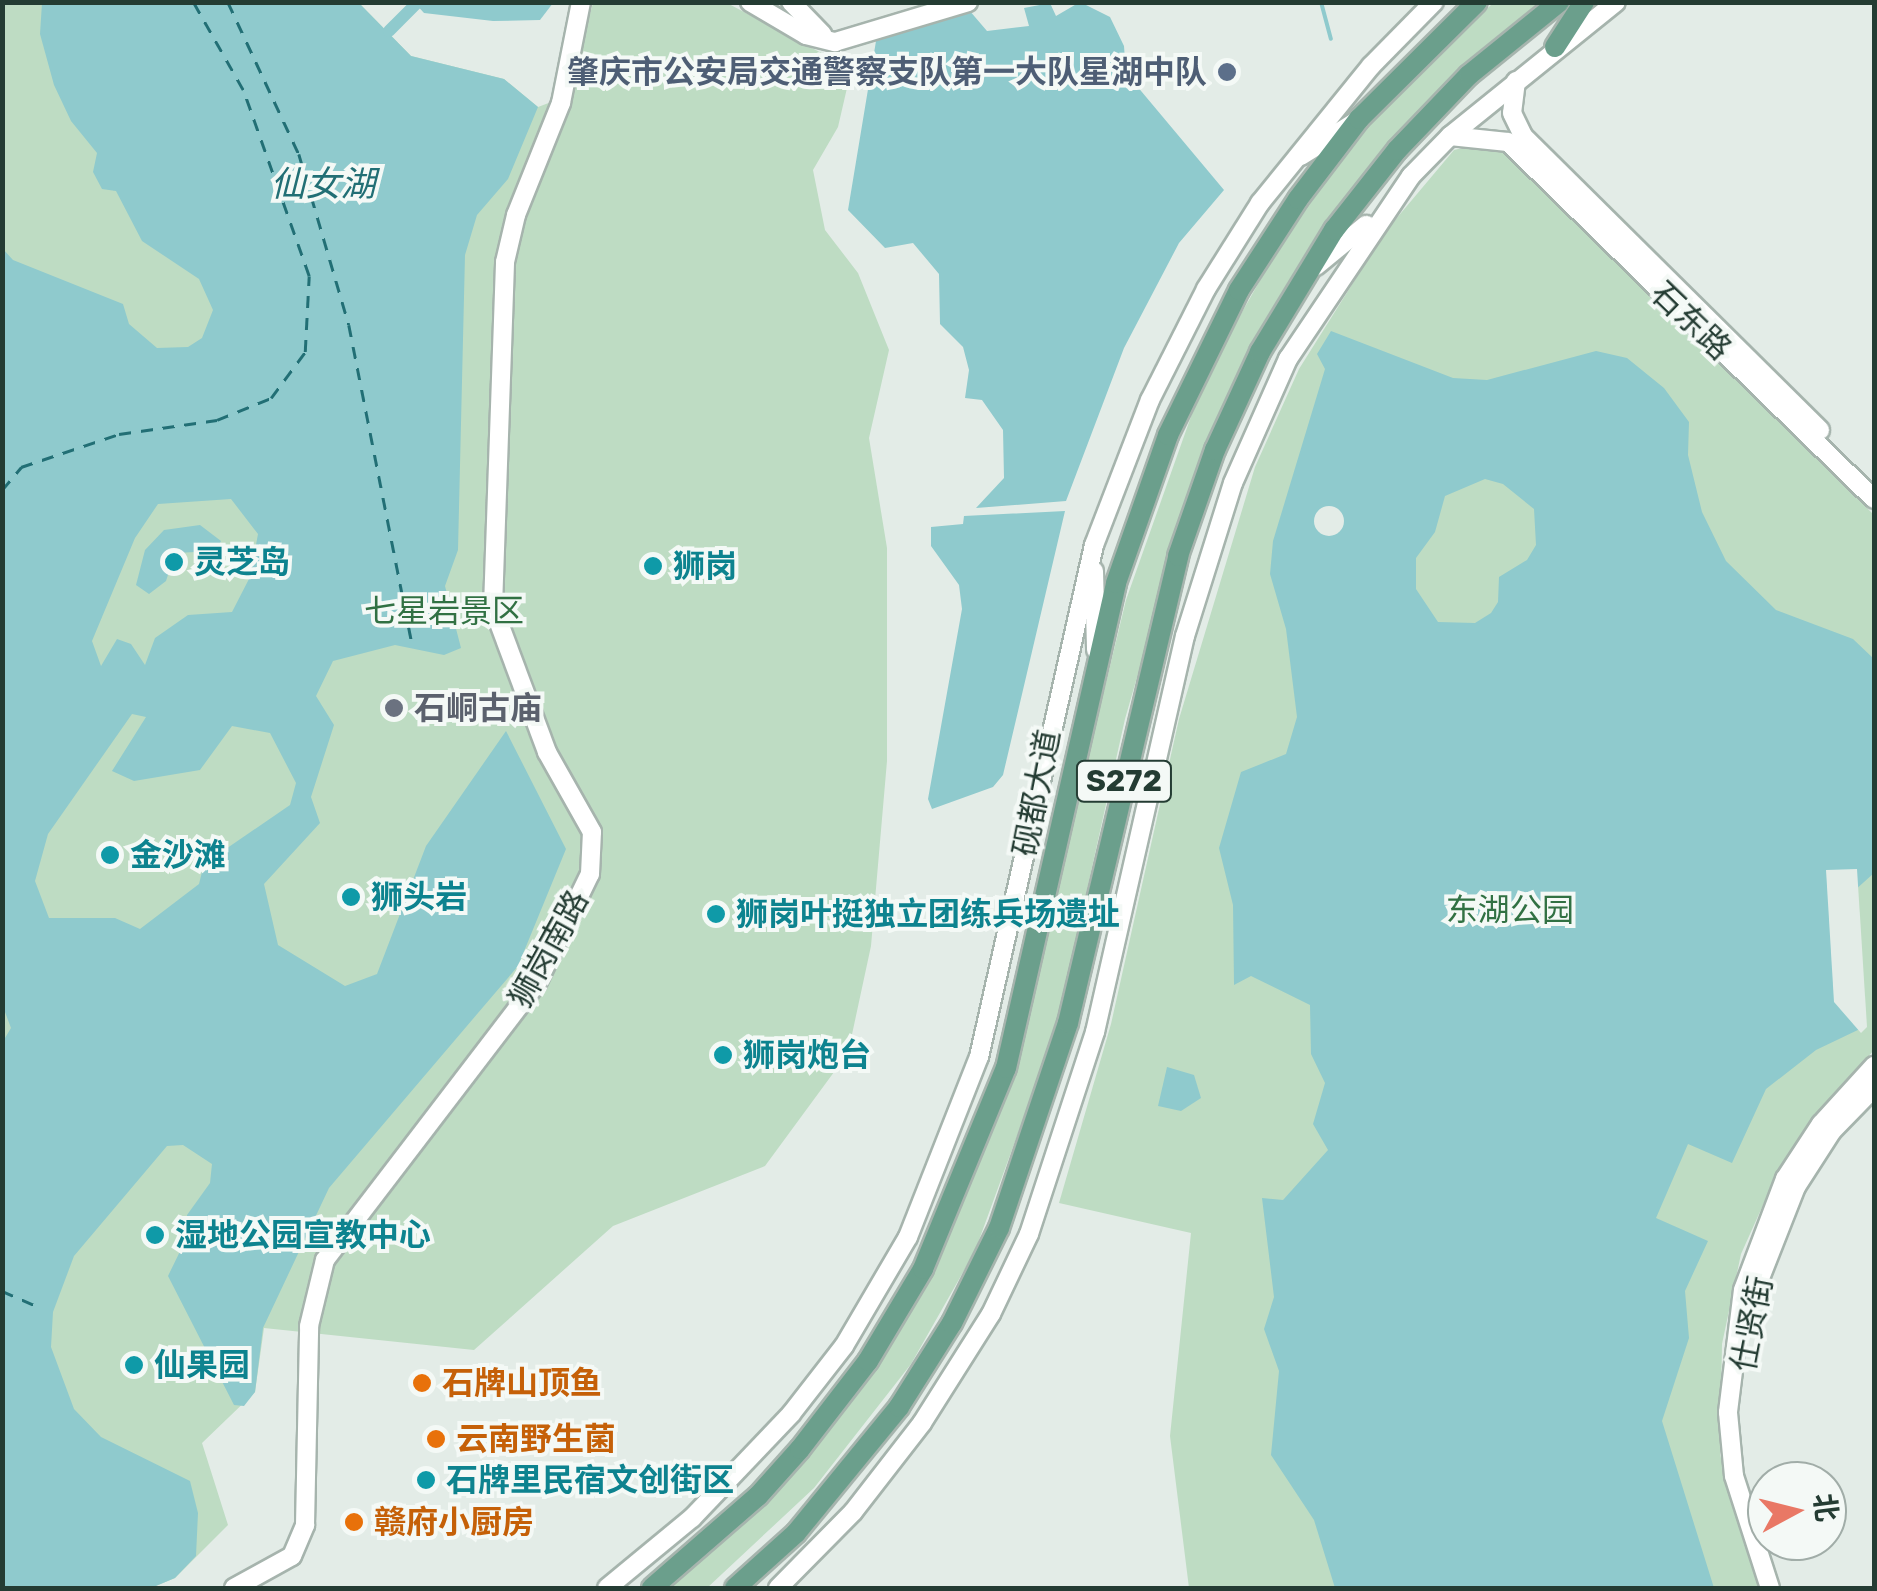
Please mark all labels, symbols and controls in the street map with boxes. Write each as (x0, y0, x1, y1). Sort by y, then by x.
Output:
place label: 肇庆市公安局交通警察支队第一大队星湖中队 (567, 53, 1207, 91)
marker: 肇庆市公安局交通警察支队第一大队星湖中队 (1216, 61, 1238, 83)
water label: 仙女湖 (271, 163, 375, 205)
street label: 石东路 (1643, 274, 1739, 368)
place label: 灵芝岛 (194, 543, 290, 581)
place label: 狮岗 (673, 547, 737, 585)
marker: 灵芝岛 (163, 551, 185, 573)
marker: 狮岗 (642, 555, 664, 577)
park label: 七星岩景区 (364, 592, 524, 630)
place label: 石峒古庙 (414, 689, 542, 727)
marker: 石峒古庙 (383, 697, 405, 719)
street label: 砚都大道 (1006, 727, 1068, 859)
road number: S272 (1074, 756, 1174, 806)
place label: 金沙滩 (130, 836, 226, 874)
marker: 金沙滩 (99, 844, 121, 866)
place label: 狮头岩 (371, 878, 467, 916)
street label: 狮岗南路 (501, 884, 597, 1014)
marker: 狮头岩 (340, 886, 362, 908)
park label: 东湖公园 (1446, 891, 1574, 929)
place label: 狮岗叶挺独立团练兵场遗址 (736, 895, 1120, 933)
marker: 狮岗叶挺独立团练兵场遗址 (705, 903, 727, 925)
place label: 狮岗炮台 (743, 1036, 871, 1074)
marker: 狮岗炮台 (712, 1044, 734, 1066)
place label: 湿地公园宣教中心 (175, 1216, 431, 1254)
marker: 湿地公园宣教中心 (144, 1224, 166, 1246)
street label: 仕贤街 (1724, 1273, 1780, 1375)
place label: 仙果园 (154, 1346, 250, 1384)
marker: 仙果园 (123, 1354, 145, 1376)
place label: 石牌山顶鱼 (442, 1364, 602, 1402)
marker: 石牌山顶鱼 (411, 1372, 433, 1394)
place label: 云南野生菌 (456, 1420, 616, 1458)
marker: 云南野生菌 (425, 1428, 447, 1450)
place label: 石牌里民宿文创街区 (446, 1461, 734, 1499)
north arrow (1747, 1461, 1847, 1561)
marker: 石牌里民宿文创街区 (415, 1469, 437, 1491)
text: 北 (1807, 1492, 1843, 1523)
place label: 赣府小厨房 (374, 1503, 534, 1541)
marker: 赣府小厨房 (343, 1511, 365, 1533)

